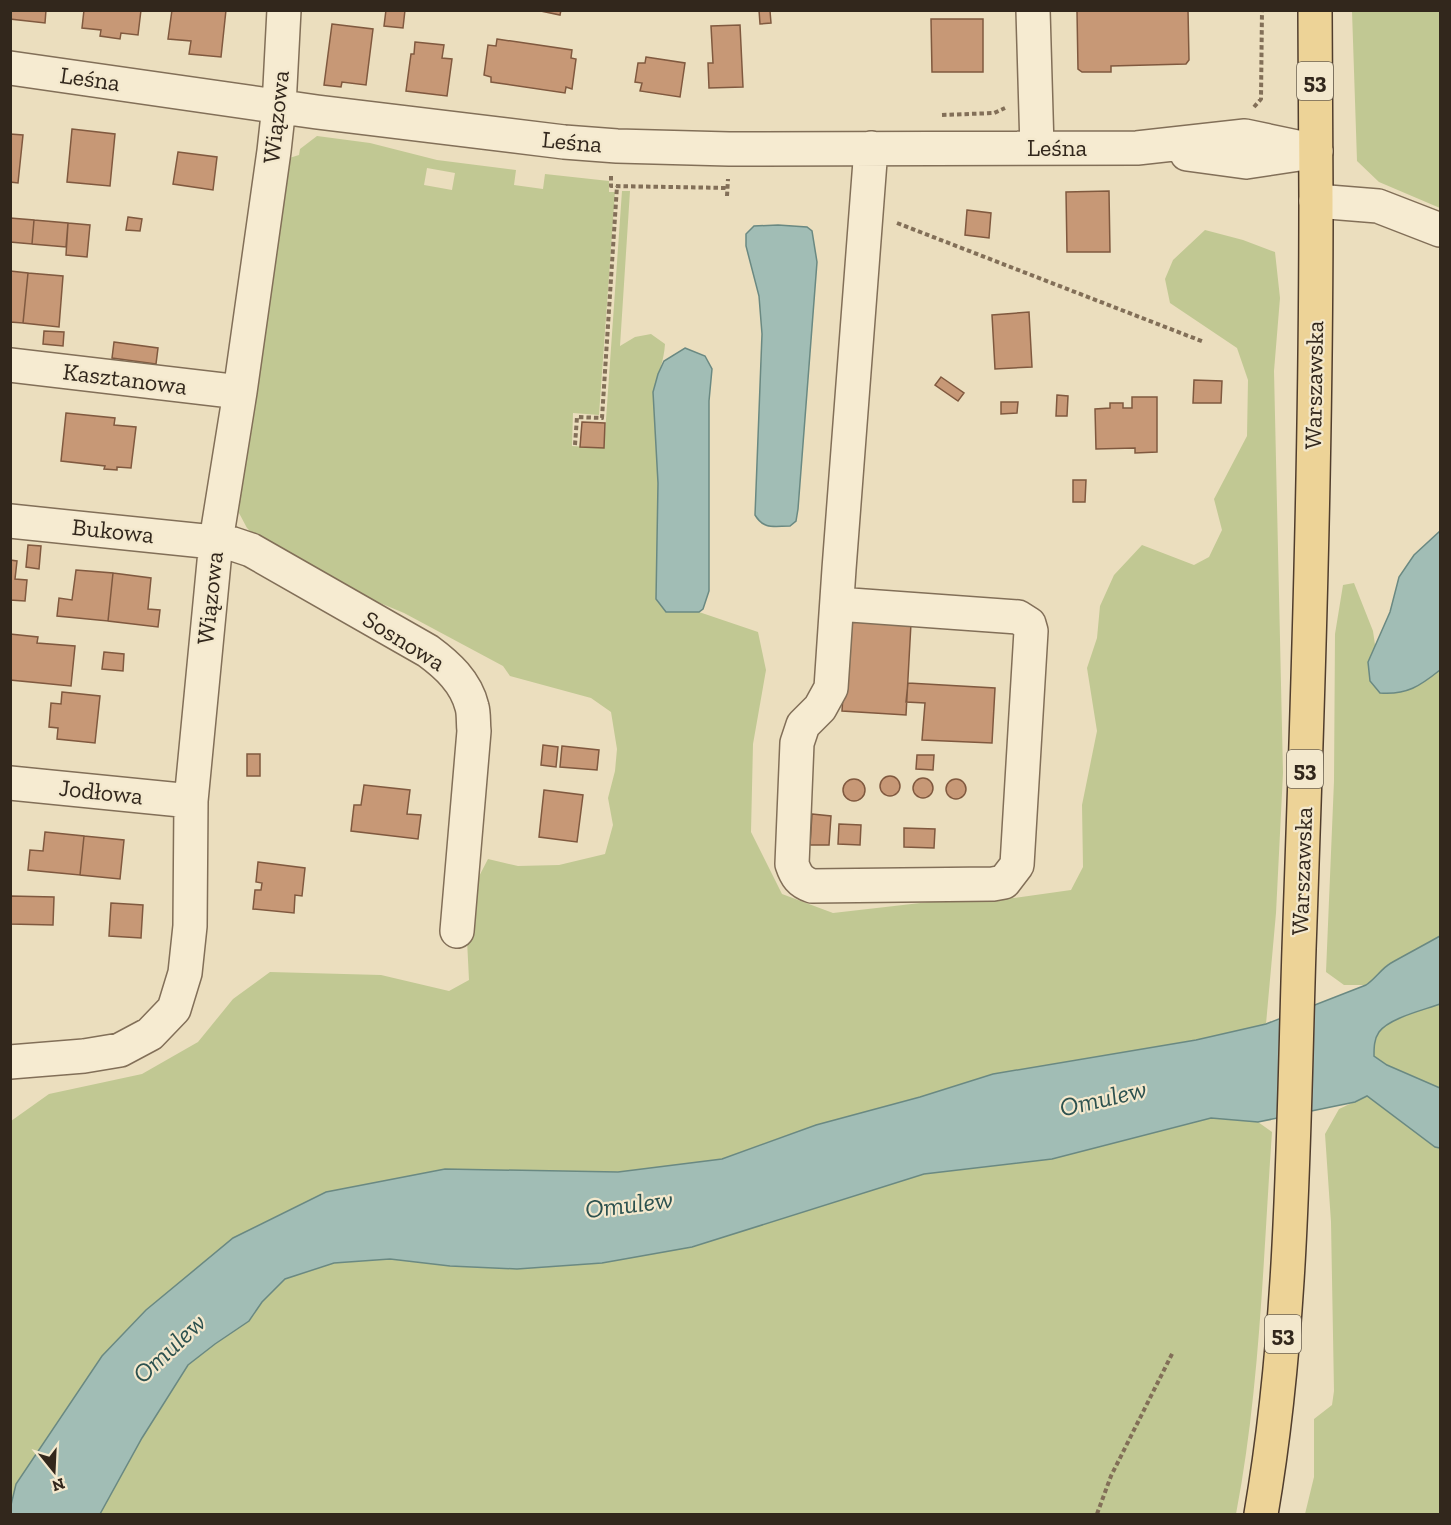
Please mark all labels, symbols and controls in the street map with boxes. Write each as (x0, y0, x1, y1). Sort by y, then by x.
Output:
street label: Leśna (58, 60, 122, 97)
road number: 53 (1297, 62, 1333, 100)
street label: Wiązowa (256, 69, 295, 165)
street label: Leśna (541, 124, 604, 159)
street label: Leśna (1027, 133, 1088, 162)
street label: Warszawska (1298, 320, 1329, 450)
street label: Kasztanowa (61, 356, 189, 401)
street label: Bukowa (71, 512, 156, 549)
street label: Wiązowa (190, 550, 229, 646)
street label: Sosnowa (358, 604, 451, 677)
road number: 53 (1287, 750, 1323, 788)
street label: Jodłowa (58, 773, 145, 810)
street label: Warszawska (1285, 806, 1318, 936)
water label: Omulew (1056, 1072, 1150, 1124)
water label: Omulew (583, 1183, 675, 1225)
water label: Omulew (126, 1306, 212, 1390)
road number: 53 (1265, 1315, 1301, 1353)
north arrow (24, 1441, 84, 1501)
text: N (50, 1474, 67, 1496)

